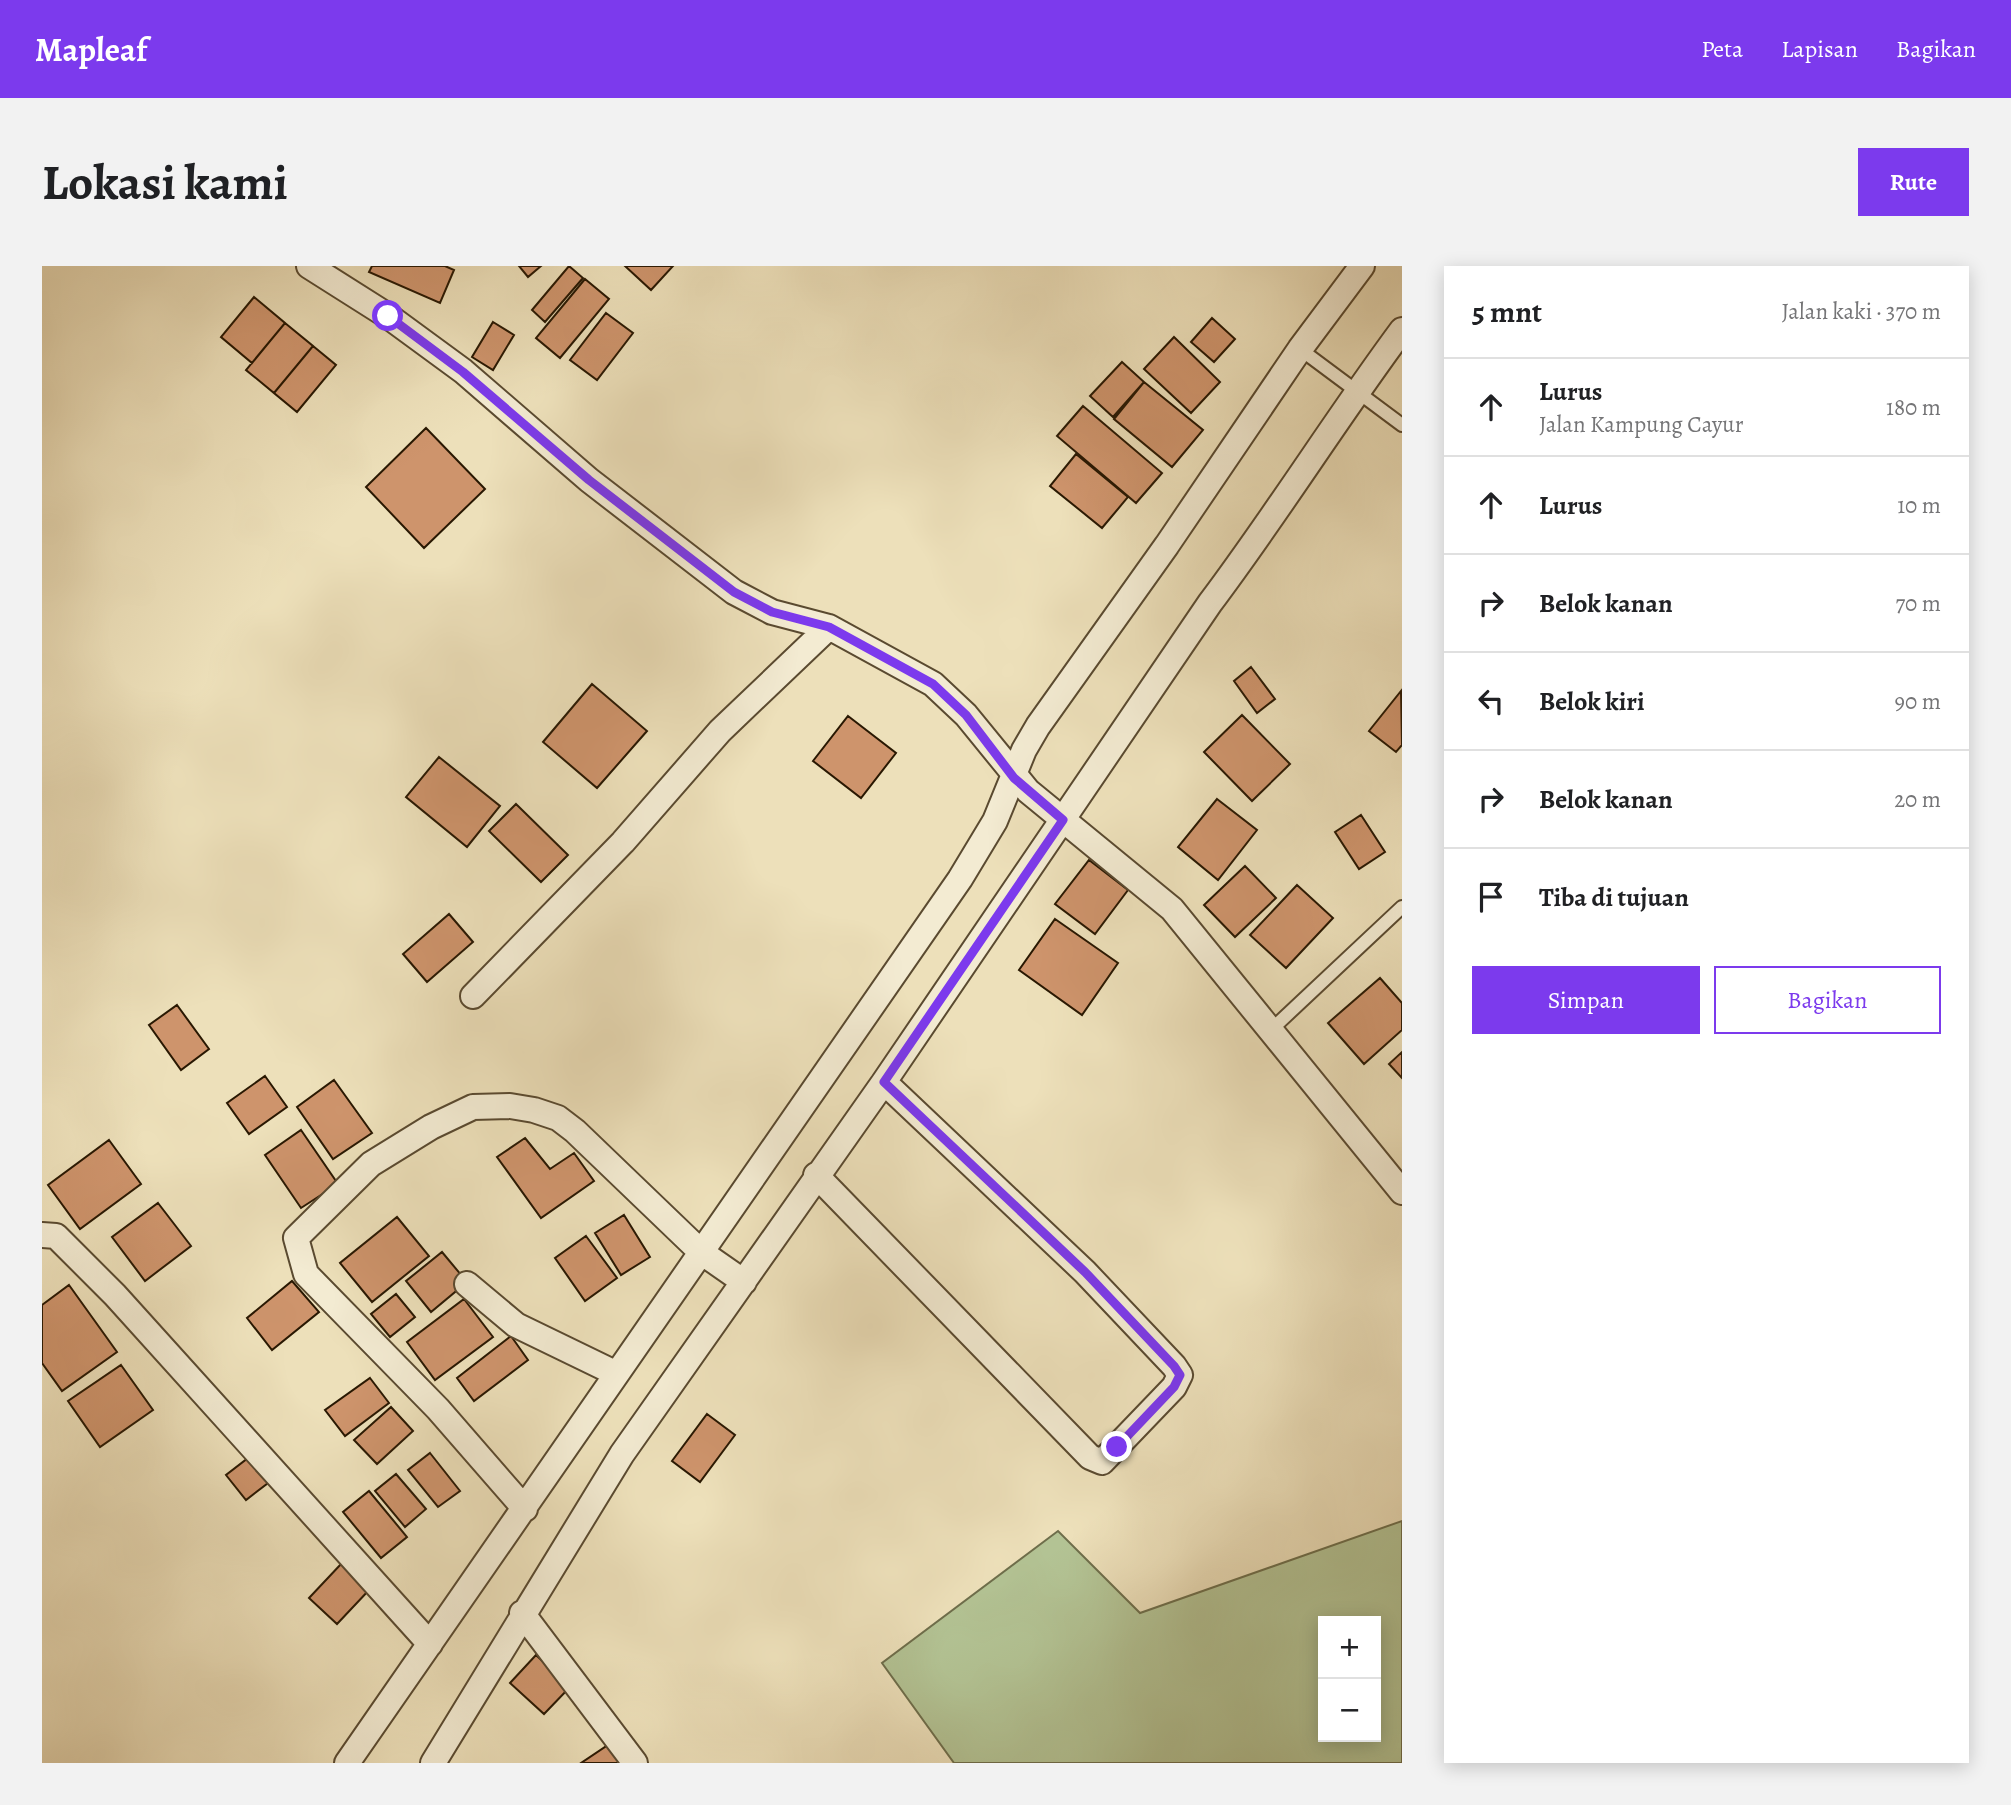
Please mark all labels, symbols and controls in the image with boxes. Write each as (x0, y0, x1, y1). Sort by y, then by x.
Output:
text: Mapleaf (35, 27, 147, 72)
text: Peta (1701, 33, 1743, 65)
text: Lapisan (1781, 33, 1858, 65)
text: Bagikan (1896, 33, 1976, 65)
button: Rute (1858, 148, 1969, 216)
text: Lokasi kami (42, 149, 288, 216)
text: 5 mnt (1472, 292, 1542, 332)
text: Jalan kaki · 370 m (1782, 296, 1941, 327)
route start (372, 300, 403, 331)
text: Lurus (1539, 374, 1602, 409)
icon: ahead (1472, 388, 1510, 426)
text: 180 m (1886, 392, 1941, 423)
text: Jalan Kampung Cayur (1539, 409, 1744, 440)
icon: ahead (1472, 486, 1510, 524)
text: Lurus (1539, 488, 1602, 523)
text: 10 m (1897, 490, 1941, 521)
icon: right (1472, 584, 1510, 622)
text: Belok kanan (1539, 586, 1673, 621)
text: 70 m (1895, 588, 1941, 619)
icon: left (1472, 682, 1510, 720)
text: Belok kiri (1539, 684, 1645, 719)
text: 90 m (1895, 686, 1941, 717)
icon: right (1472, 780, 1510, 818)
text: Belok kanan (1539, 782, 1673, 817)
text: 20 m (1894, 784, 1941, 815)
icon: arrive (1472, 878, 1510, 916)
text: Tiba di tujuan (1539, 880, 1689, 915)
button: Simpan (1472, 966, 1700, 1034)
button: Bagikan (1714, 966, 1941, 1034)
route end (1101, 1431, 1132, 1462)
map controls (1318, 1616, 1381, 1742)
button: + (1318, 1616, 1381, 1679)
button: − (1318, 1679, 1381, 1742)

